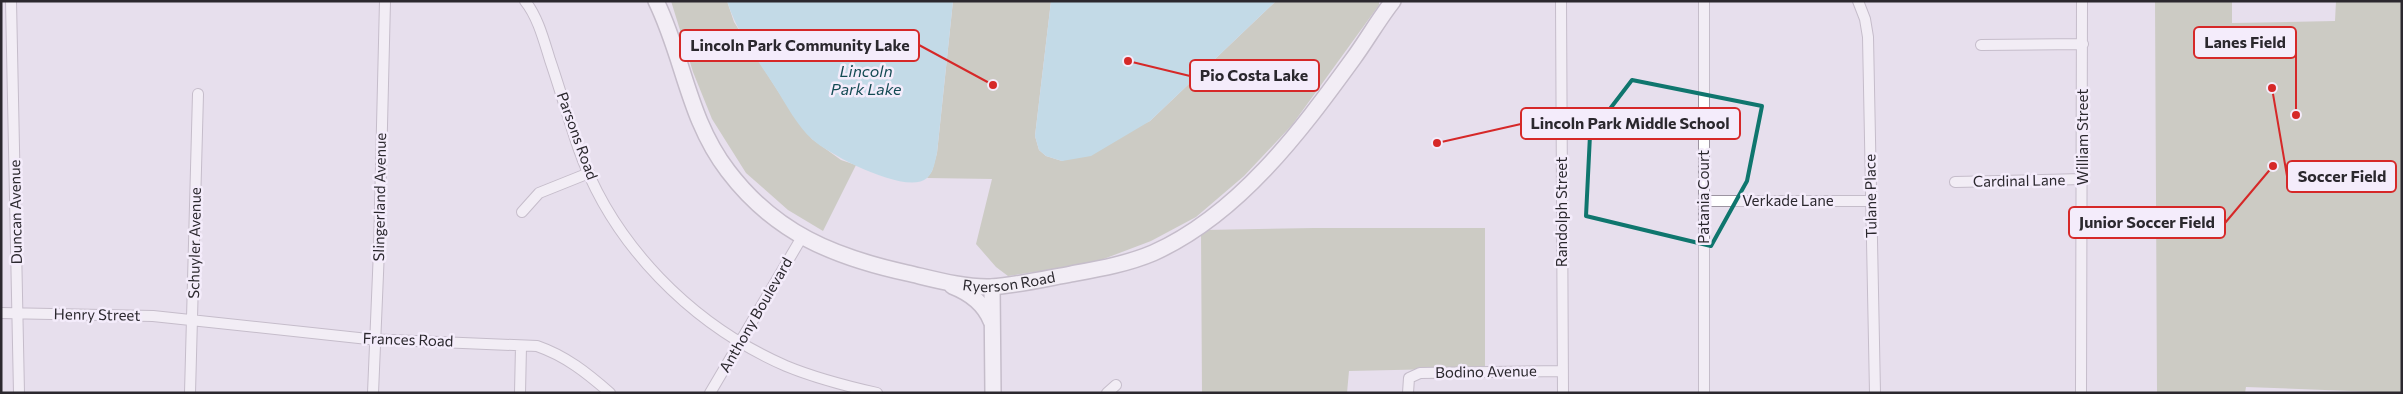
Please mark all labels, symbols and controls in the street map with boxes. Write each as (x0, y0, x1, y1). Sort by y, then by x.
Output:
callout: Lanes Field (2194, 27, 2296, 58)
callout: Lincoln Park Community Lake (680, 30, 919, 61)
text: Lanes Field (2204, 32, 2286, 51)
text: Lincoln Park Community Lake (690, 35, 910, 54)
callout: Pio Costa Lake (1190, 60, 1319, 91)
water label: Lincoln Park Lake (831, 61, 902, 98)
text: Pio Costa Lake (1200, 65, 1308, 84)
street label: Parsons Road (554, 89, 602, 182)
street label: William Street (2073, 89, 2091, 185)
callout: Lincoln Park Middle School (1521, 108, 1740, 139)
text: Lincoln Park Middle School (1530, 113, 1730, 132)
street label: Slingerland Avenue (369, 132, 389, 261)
street label: Patania Court (1694, 150, 1712, 244)
street label: Tulane Place (1860, 154, 1880, 238)
street label: Randolph Street (1552, 157, 1570, 267)
street label: Duncan Avenue (5, 159, 25, 265)
callout: Soccer Field (2287, 161, 2396, 192)
text: Soccer Field (2298, 166, 2386, 185)
street label: Cardinal Lane (1973, 170, 2065, 190)
street label: Schuyler Avenue (184, 187, 204, 299)
street label: Verkade Lane (1742, 191, 1834, 209)
callout: Junior Soccer Field (2069, 207, 2225, 238)
text: Junior Soccer Field (2079, 212, 2215, 231)
street label: Anthony Boulevard (715, 254, 795, 375)
street label: Ryerson Road (962, 267, 1057, 295)
street label: Henry Street (53, 304, 141, 324)
street label: Frances Road (362, 328, 454, 350)
street label: Bodino Avenue (1435, 361, 1537, 381)

